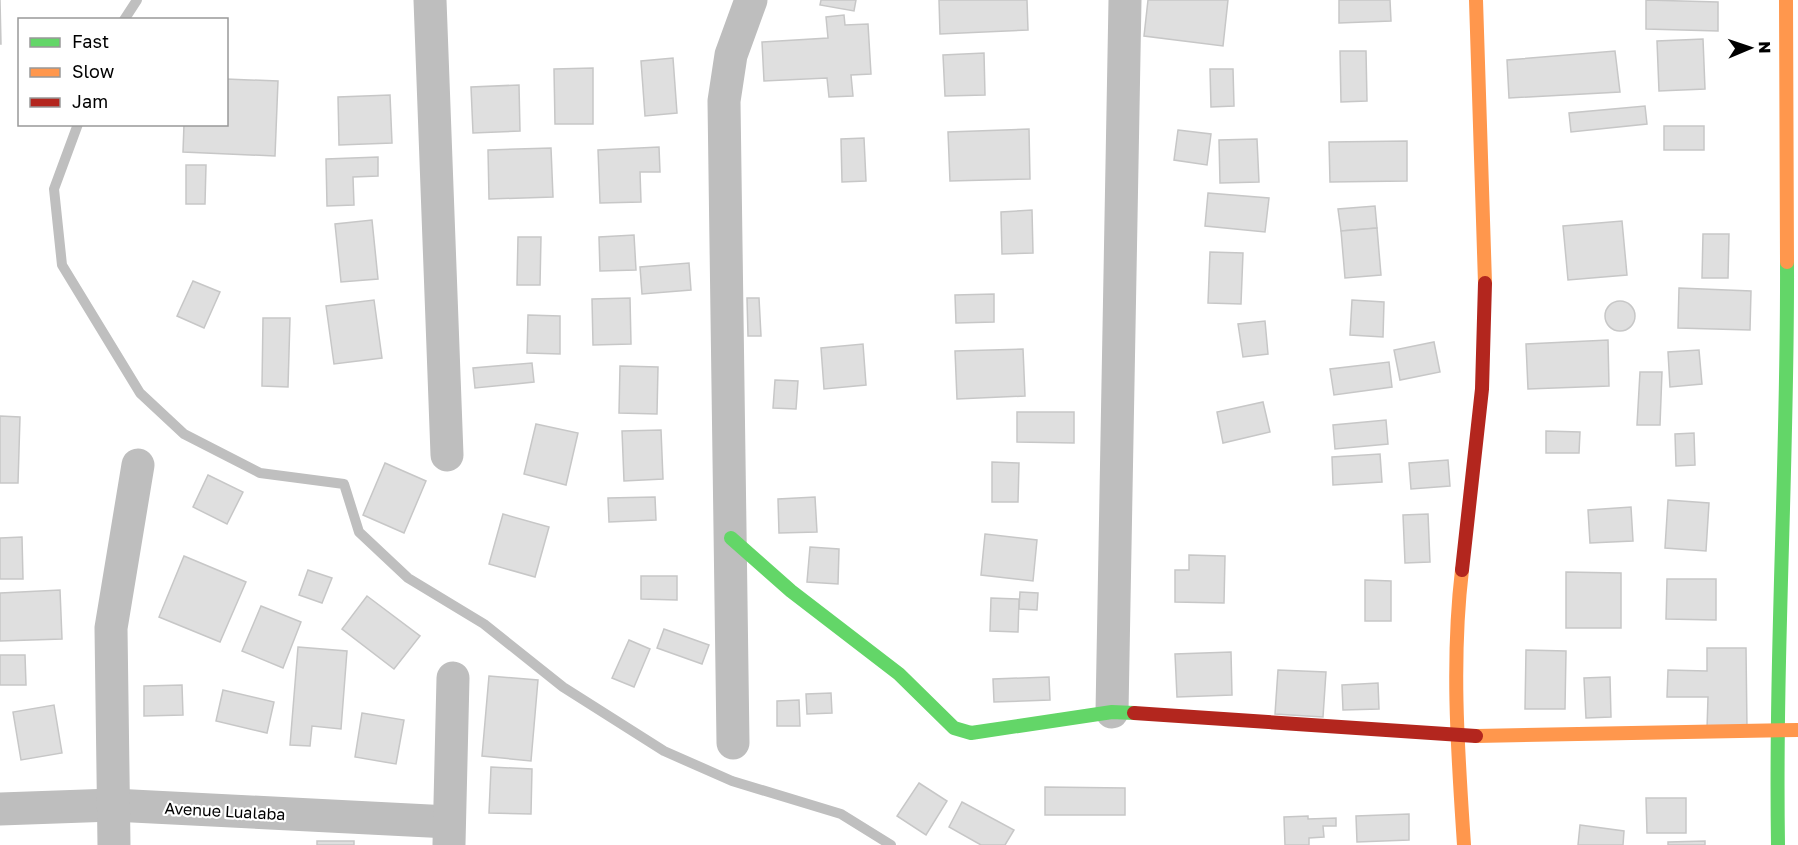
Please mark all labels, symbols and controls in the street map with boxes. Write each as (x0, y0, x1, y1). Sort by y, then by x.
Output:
legend (18, 18, 228, 126)
north arrow (1720, 18, 1780, 78)
text: Fast (72, 30, 109, 52)
text: N (1755, 41, 1775, 54)
text: Slow (72, 60, 115, 82)
text: Jam (72, 90, 108, 112)
street label: Avenue Lualaba (164, 798, 286, 824)

